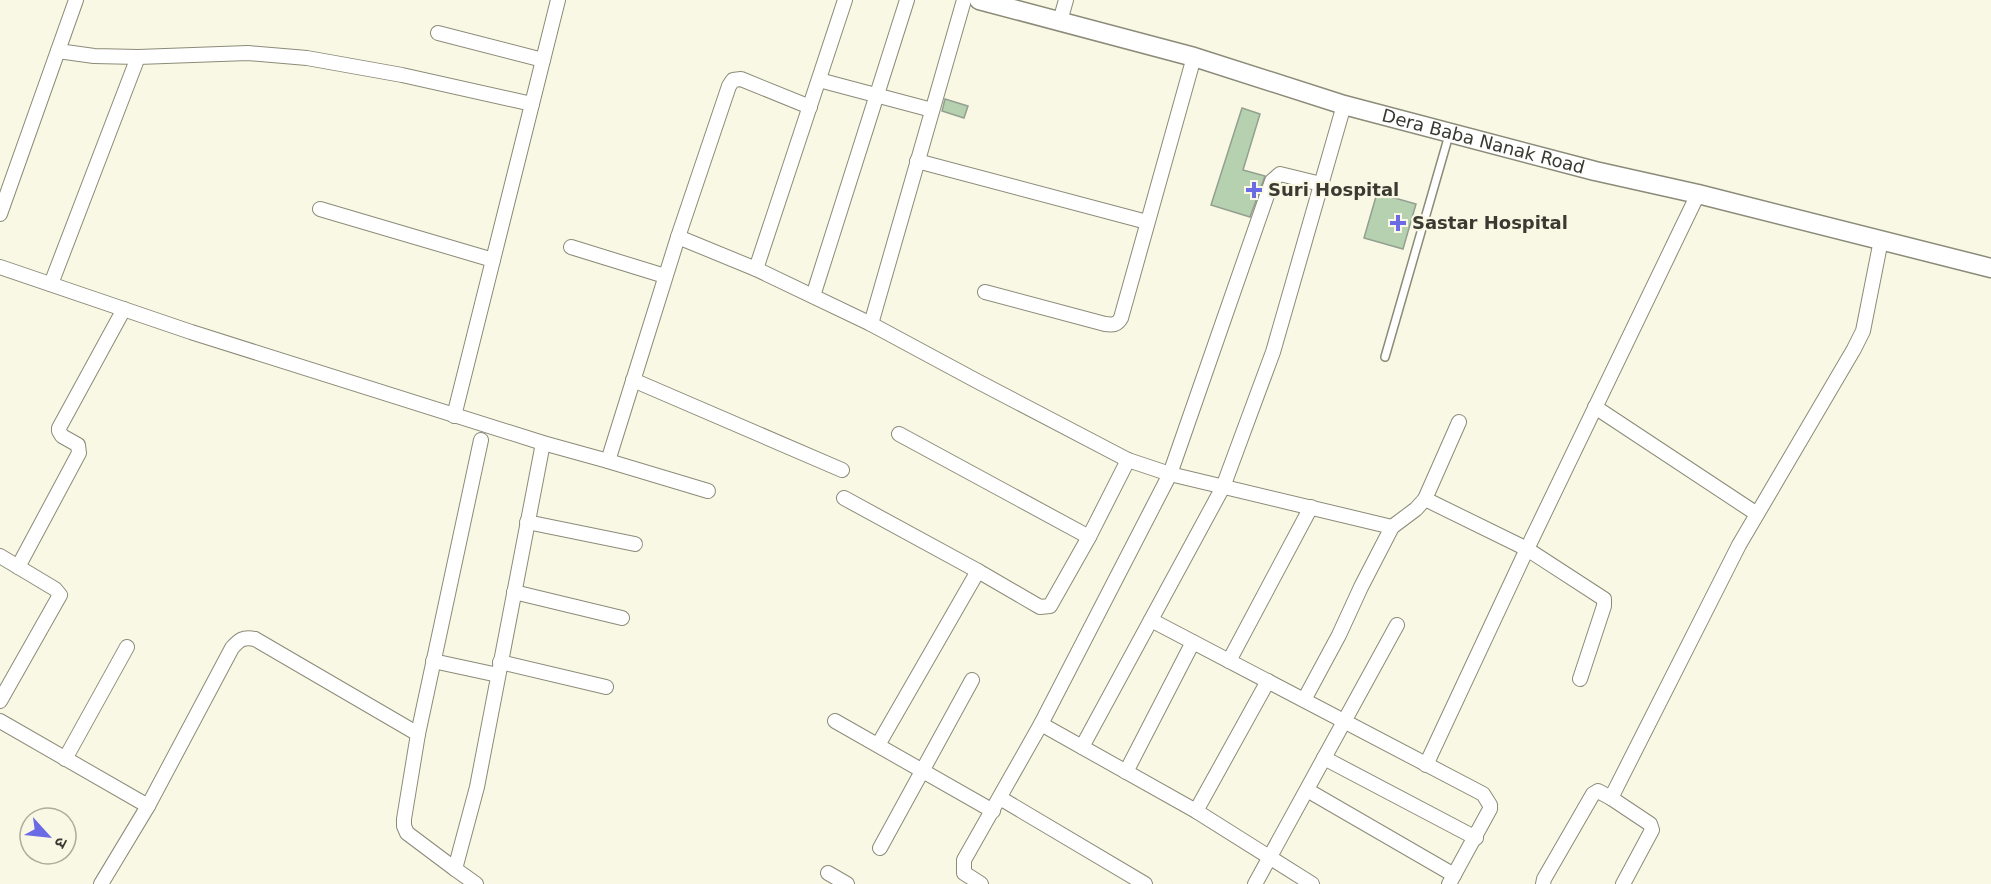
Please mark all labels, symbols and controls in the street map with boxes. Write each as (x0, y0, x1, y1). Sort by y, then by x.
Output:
street label: Dera Baba Nanak Road (1380, 104, 1587, 178)
place label: Suri Hospital (1268, 179, 1399, 200)
marker: Suri Hospital (1245, 181, 1263, 199)
place label: Sastar Hospital (1412, 212, 1568, 233)
marker: Sastar Hospital (1389, 214, 1407, 232)
north arrow (18, 806, 78, 866)
text: उ (50, 834, 72, 852)

